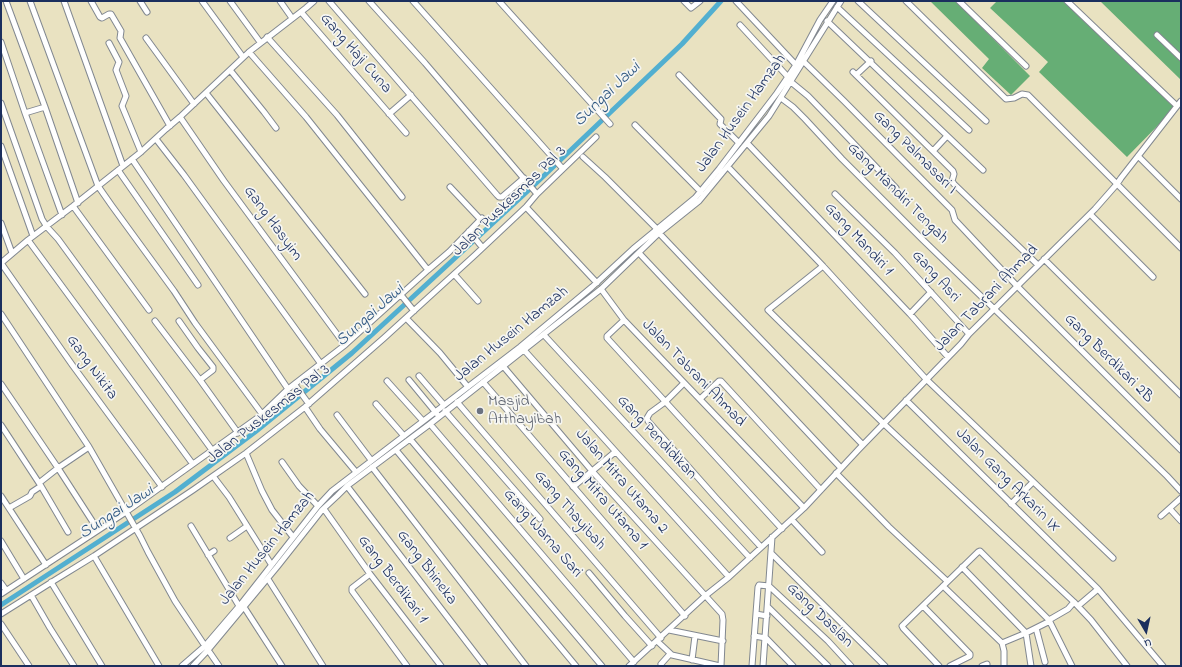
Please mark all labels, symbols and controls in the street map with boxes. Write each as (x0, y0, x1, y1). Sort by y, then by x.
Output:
street label: Gang Haji Cuna (315, 10, 395, 98)
street label: Jalan Husein Hamzah (693, 51, 791, 177)
water label: Sungai Jawi (570, 58, 646, 132)
street label: Gang Palmasari I (868, 107, 960, 199)
street label: Gang Mandiri Tengah (842, 139, 952, 249)
street label: Jalan Puskesmas Pal 3 (449, 143, 571, 261)
street label: Gang Hasyim (238, 183, 306, 265)
street label: Gang Mandiri 1 (819, 200, 897, 280)
street label: Jalan Tabrani Ahmad (931, 241, 1043, 357)
street label: Gang Asri (907, 247, 963, 307)
water label: Sungai Jawi (333, 280, 409, 352)
street label: Jalan Husein Hamzah (451, 283, 573, 387)
street label: Gang Berdikari 2B (1059, 310, 1157, 408)
street label: Jalan Tabrani Ahmad (637, 316, 749, 432)
street label: Gang Nikita (61, 332, 121, 404)
street label: Jalan Puskesmas Pal 3 (204, 361, 334, 469)
place label: Masjid Atthayibah (488, 392, 561, 430)
street label: Gang Pendidikan (612, 392, 700, 484)
marker: Masjid Atthayibah (475, 406, 485, 416)
street label: Jalan Gang Arkarin IX (951, 425, 1063, 537)
street label: Jalan Mitra Utama 2 (570, 426, 672, 538)
street label: Gang Mitra Utama 1 (553, 446, 651, 554)
street label: Gang Thayibah (529, 467, 609, 555)
water label: Sungai Jawi (76, 481, 158, 545)
street label: Gang Warna Sari (498, 486, 586, 582)
street label: Jalan Husein Hamzah (216, 488, 320, 610)
street label: Gang Bhineka (392, 527, 460, 609)
street label: Gang Berdikari 1 (353, 532, 431, 628)
street label: Gang Daslan (782, 579, 856, 653)
north arrow (1126, 611, 1166, 651)
text: U (1143, 634, 1153, 651)

